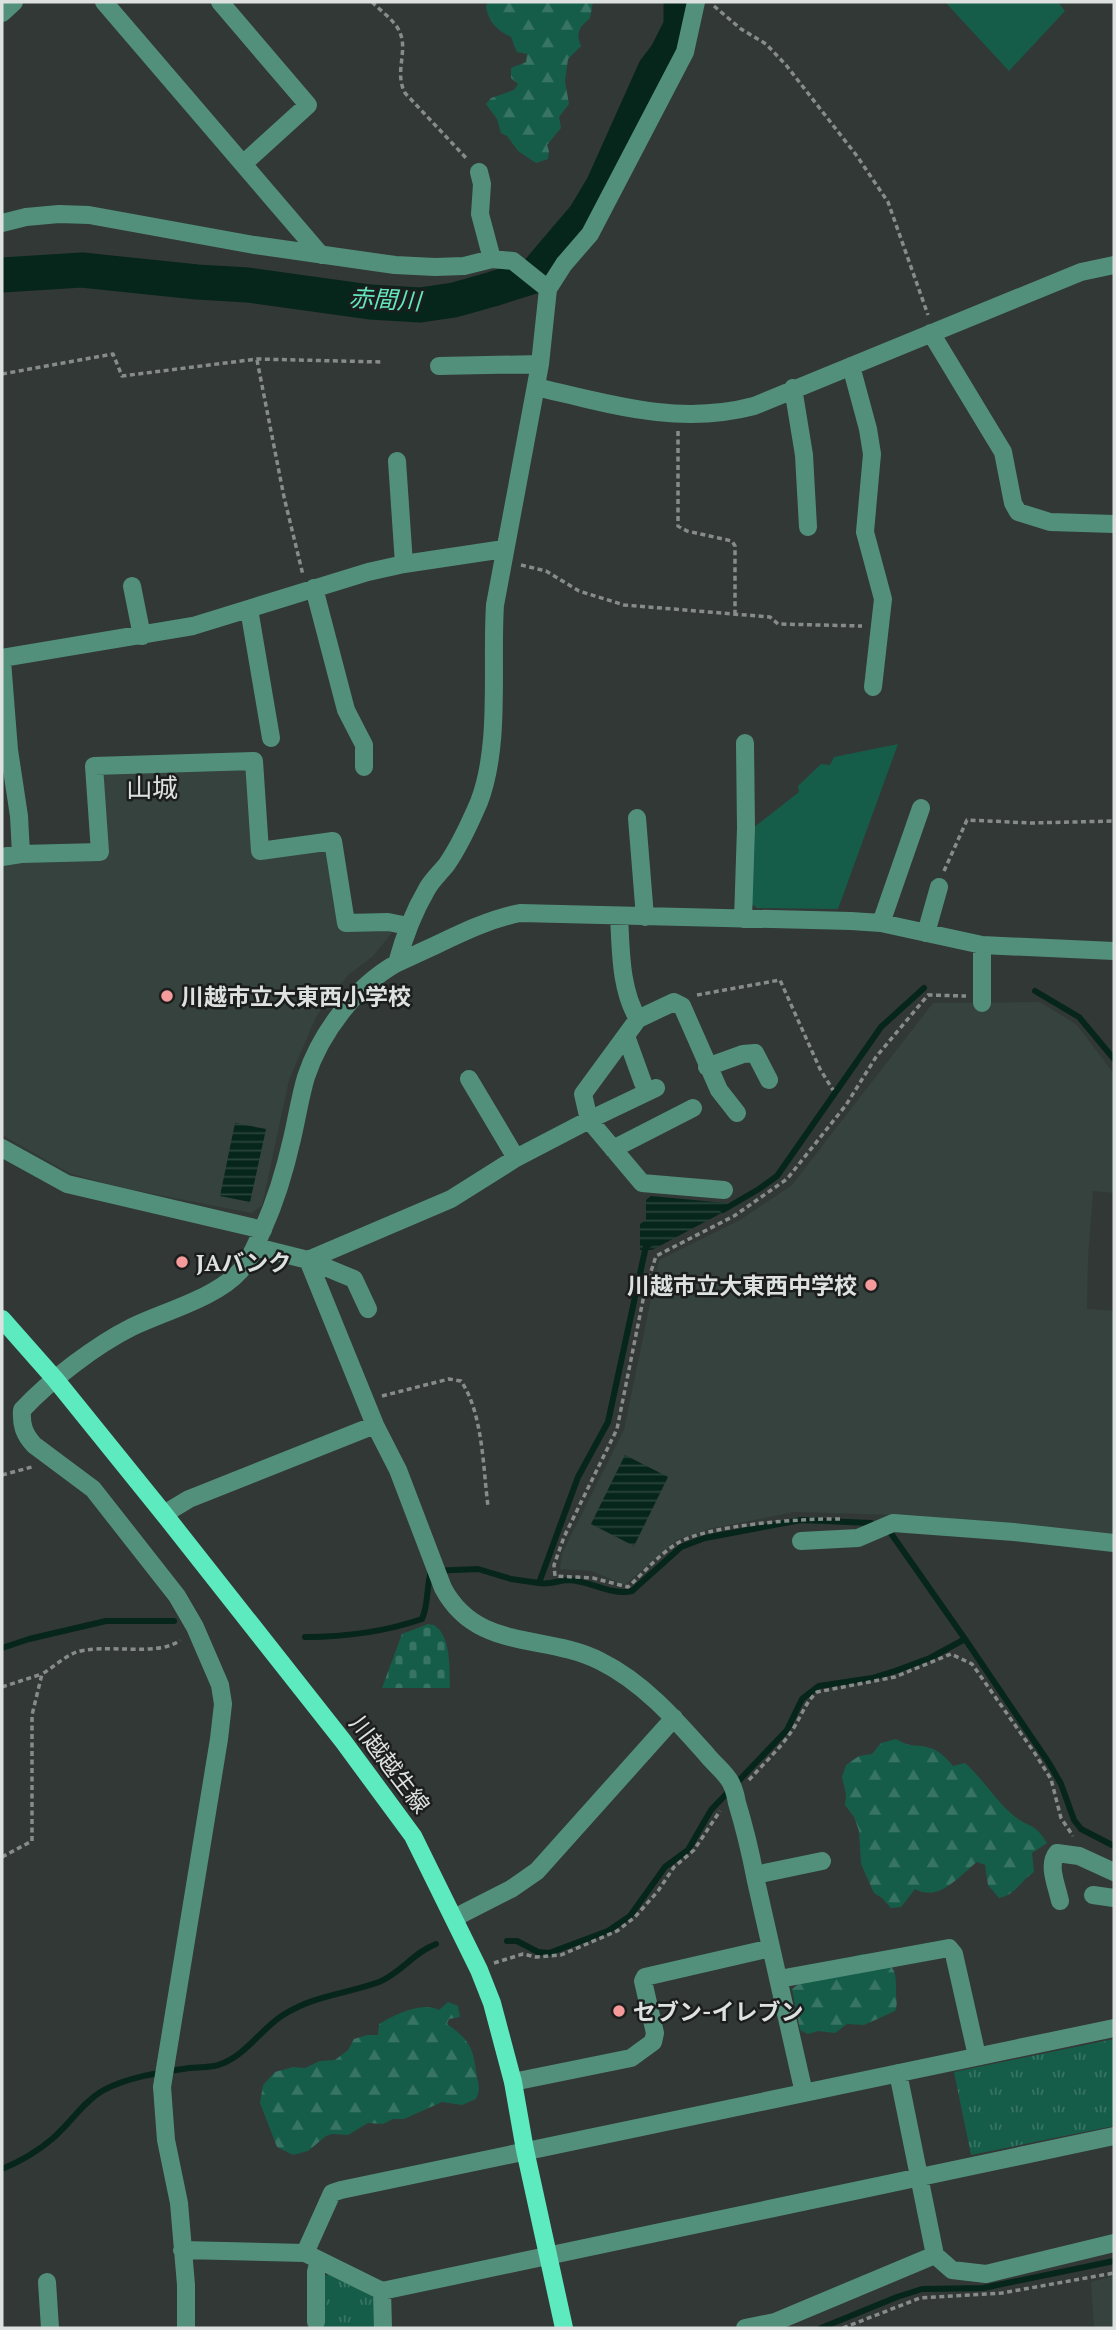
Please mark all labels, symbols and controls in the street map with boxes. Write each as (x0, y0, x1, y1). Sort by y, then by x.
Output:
water label: 赤間川 (348, 281, 425, 317)
district label: 山城 (126, 770, 178, 804)
place label: 川越市立大東西小学校 (181, 981, 411, 1012)
marker: 川越市立大東西小学校 (159, 988, 175, 1004)
place label: JAバンク (196, 1247, 291, 1278)
marker: JAバンク (174, 1254, 190, 1270)
place label: 川越市立大東西中学校 (627, 1270, 857, 1301)
marker: 川越市立大東西中学校 (863, 1277, 879, 1293)
street label: 川越越生線 (343, 1709, 437, 1819)
place label: セブン-イレブン (633, 1996, 804, 2027)
marker: セブン-イレブン (611, 2003, 627, 2019)

